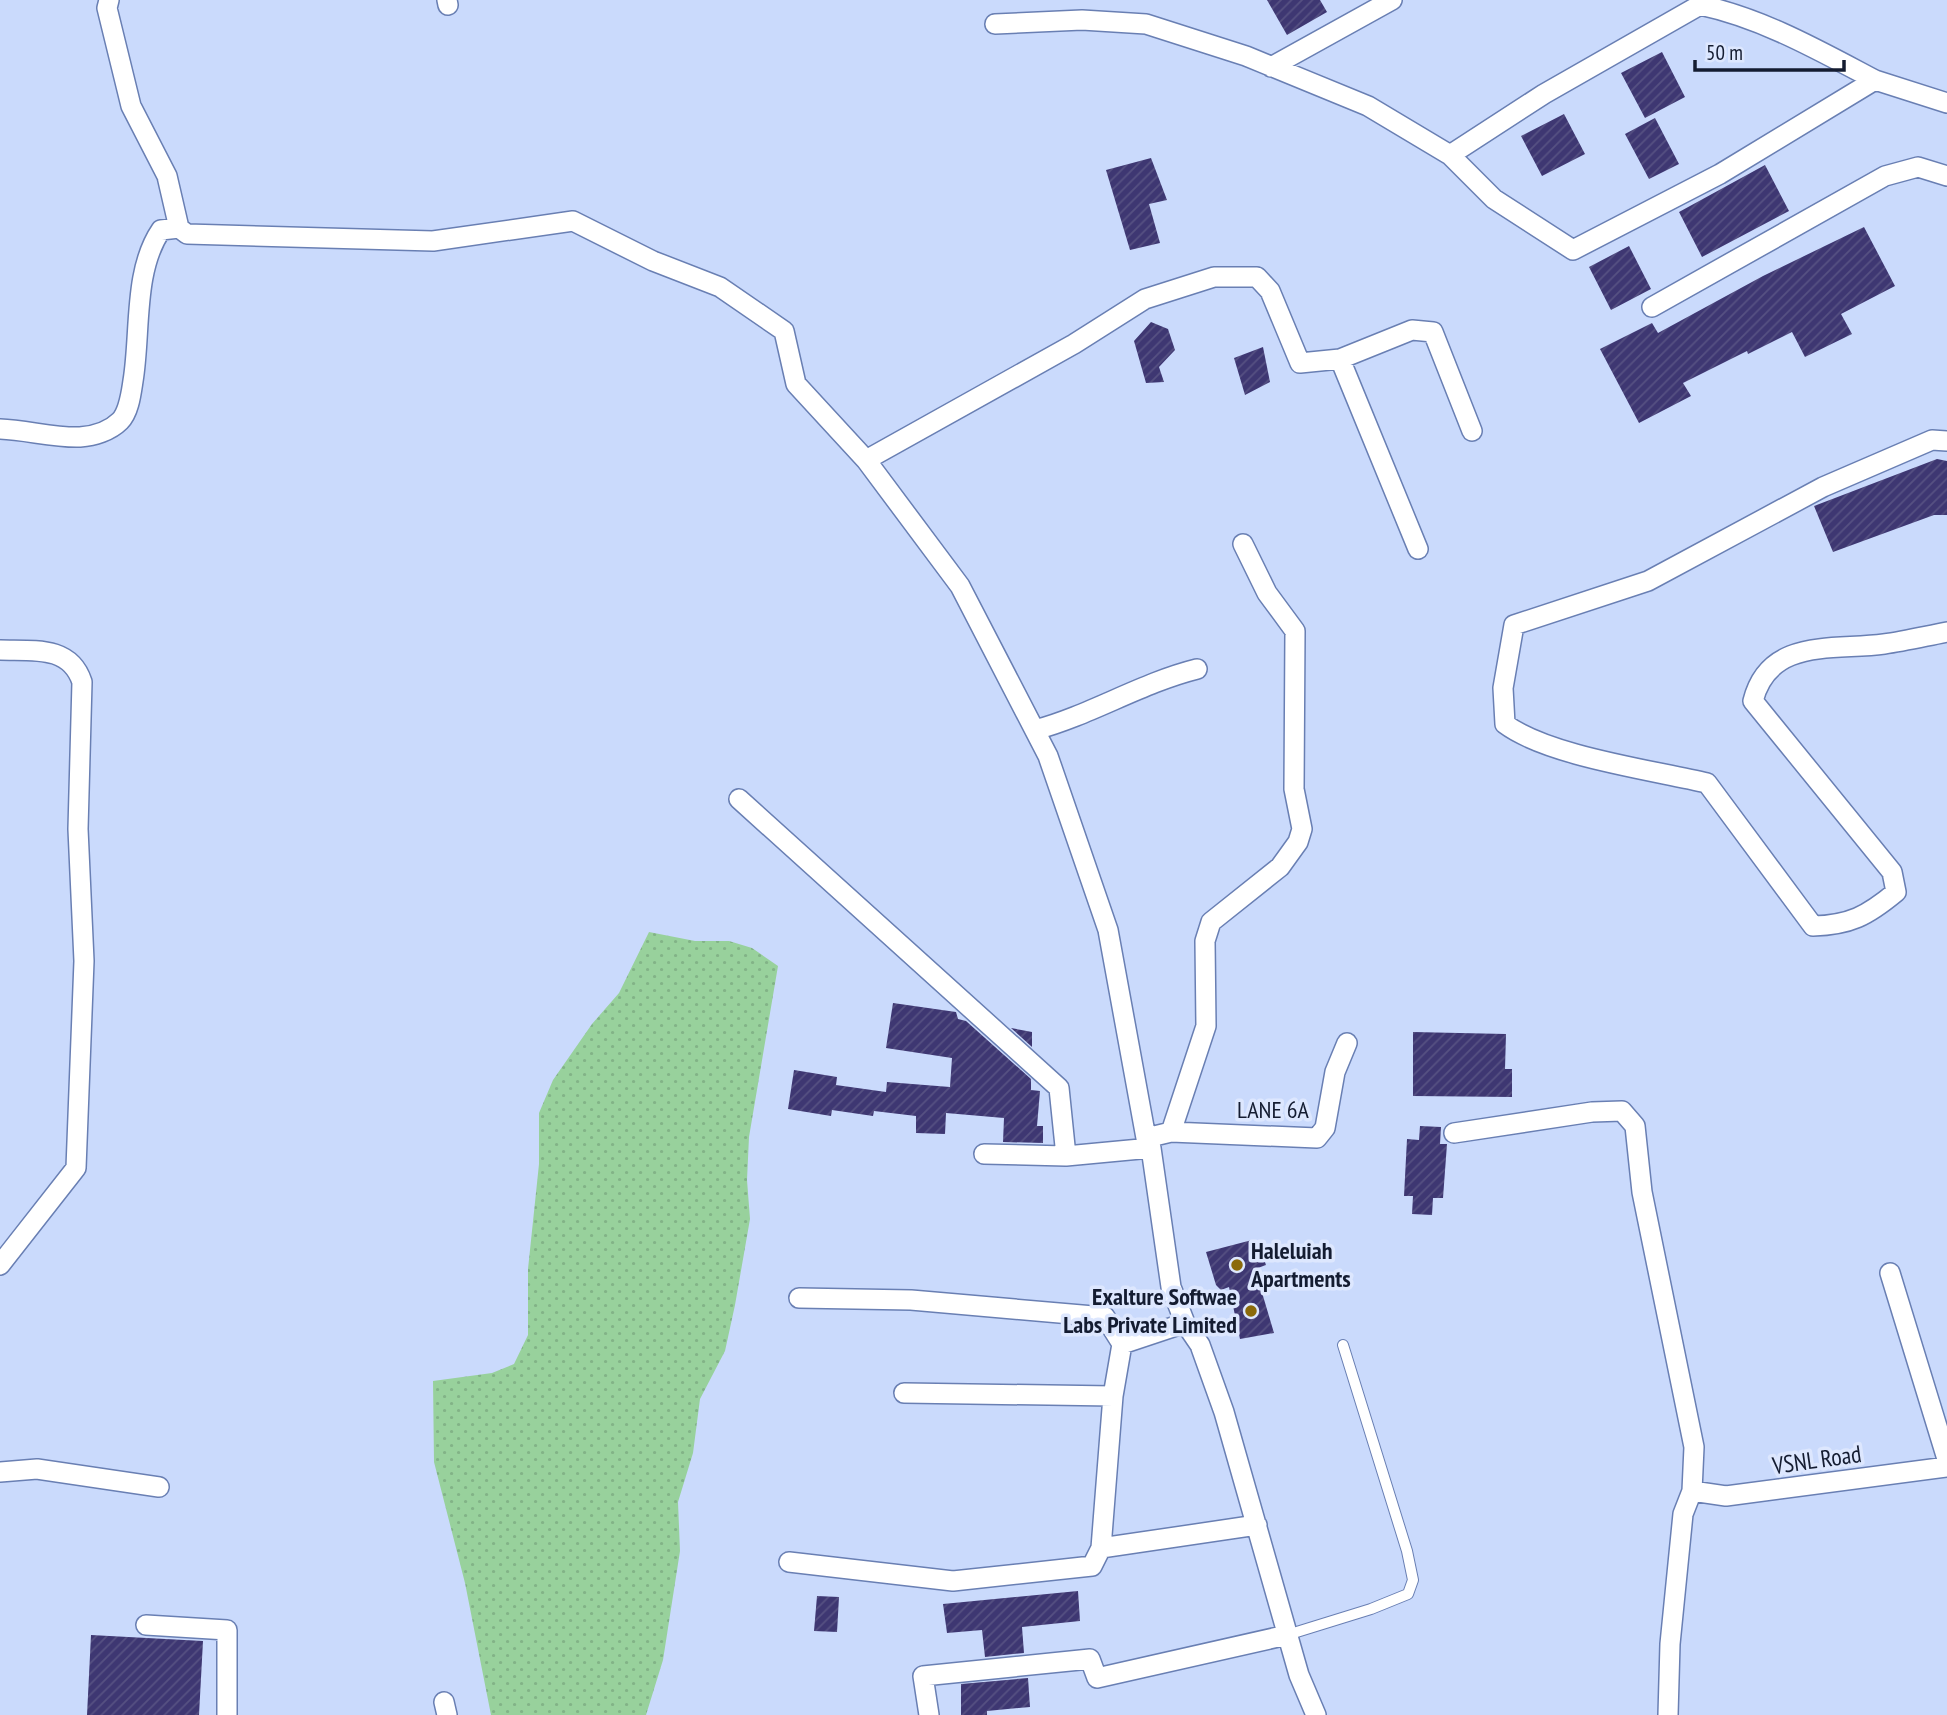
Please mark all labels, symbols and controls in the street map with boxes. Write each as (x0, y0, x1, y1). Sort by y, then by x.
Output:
scale bar (1695, 28, 1844, 72)
text: 50 m (1706, 39, 1743, 66)
street label: LANE 6A (1237, 1094, 1310, 1125)
place label: Haleluiah Apartments (1250, 1235, 1351, 1294)
marker: Haleluiah Apartments (1229, 1257, 1245, 1273)
place label: Exalture Softwae Labs Private Limited (1063, 1281, 1237, 1340)
marker: Exalture Softwae Labs Private Limited (1243, 1303, 1259, 1319)
street label: VSNL Road (1769, 1438, 1863, 1481)

